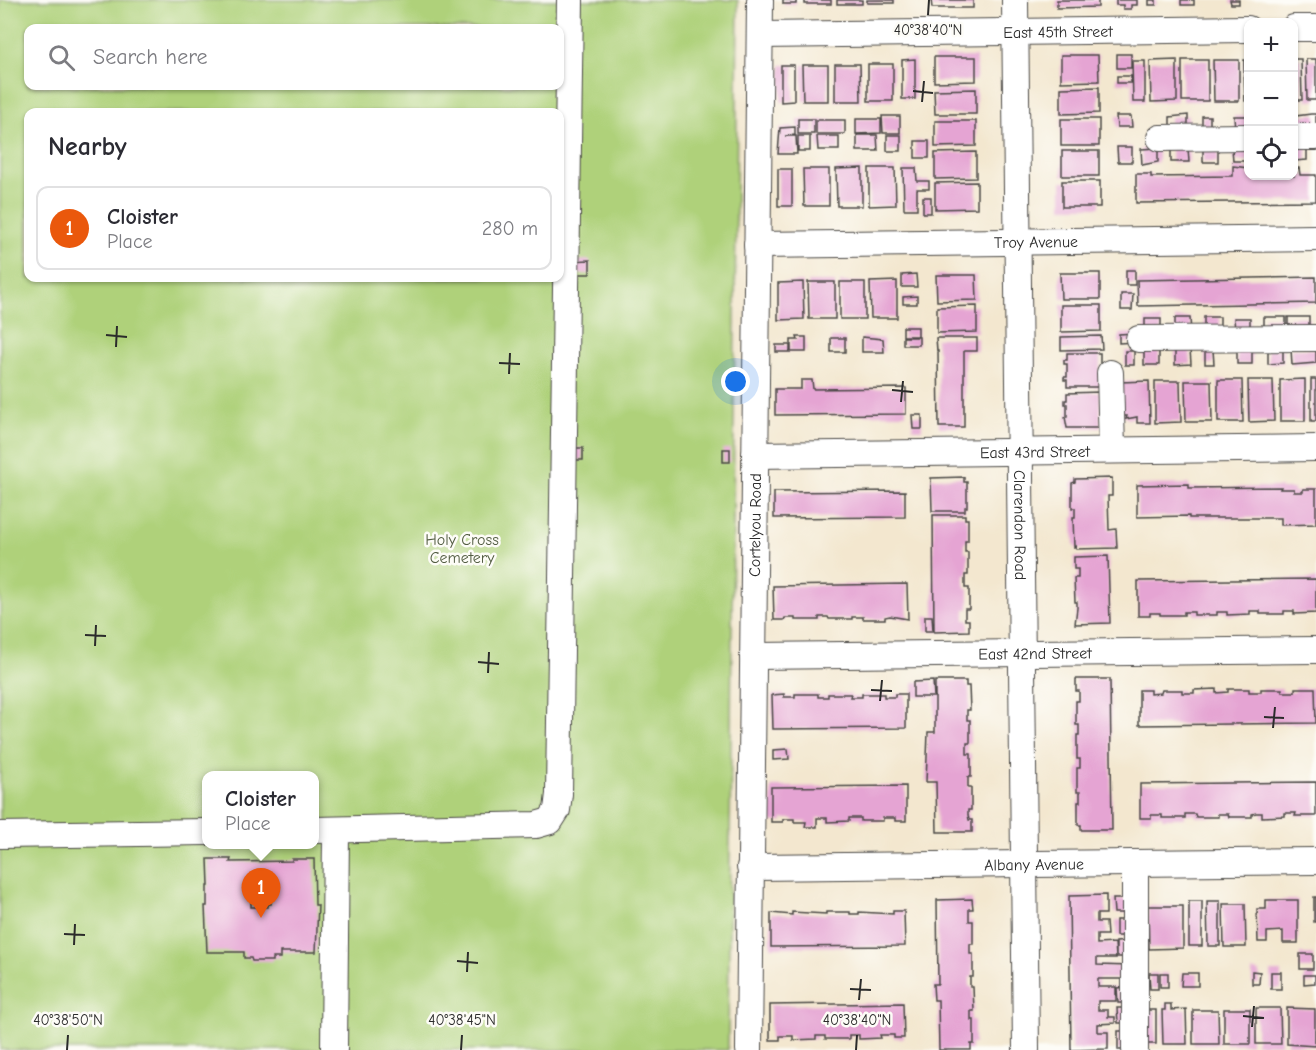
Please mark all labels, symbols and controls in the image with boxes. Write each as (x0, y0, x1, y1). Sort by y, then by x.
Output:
map controls (1244, 18, 1298, 180)
button: + (1244, 18, 1298, 72)
text: 40°38'40"N (894, 21, 962, 39)
street label: East 45th Street (1003, 23, 1113, 42)
search box (24, 24, 564, 90)
icon: search (45, 41, 78, 74)
text: Search here (93, 44, 208, 70)
button: − (1244, 72, 1298, 126)
button: locate (1244, 126, 1298, 180)
text: Nearby (48, 132, 127, 162)
text: Cloister (107, 204, 178, 230)
text: 1 (66, 217, 73, 240)
text: 280 m (482, 217, 538, 240)
text: Place (107, 230, 153, 253)
street label: Troy Avenue (994, 233, 1078, 252)
your location (721, 367, 750, 396)
street label: East 43rd Street (980, 443, 1091, 462)
street label: Clarendon Road (1010, 470, 1029, 580)
street label: Cortelyou Road (746, 473, 765, 577)
park label: Holy Cross Cemetery (425, 531, 499, 567)
street label: East 42nd Street (978, 644, 1092, 664)
popup (202, 771, 319, 849)
text: Cloister (225, 786, 296, 812)
text: Place (225, 812, 271, 835)
street label: Albany Avenue (984, 855, 1084, 875)
pin: 1 (242, 868, 280, 918)
text: 40°38'50"N (33, 1011, 103, 1029)
text: 40°38'45"N (428, 1011, 496, 1029)
text: 40°38'40"N (823, 1011, 891, 1029)

